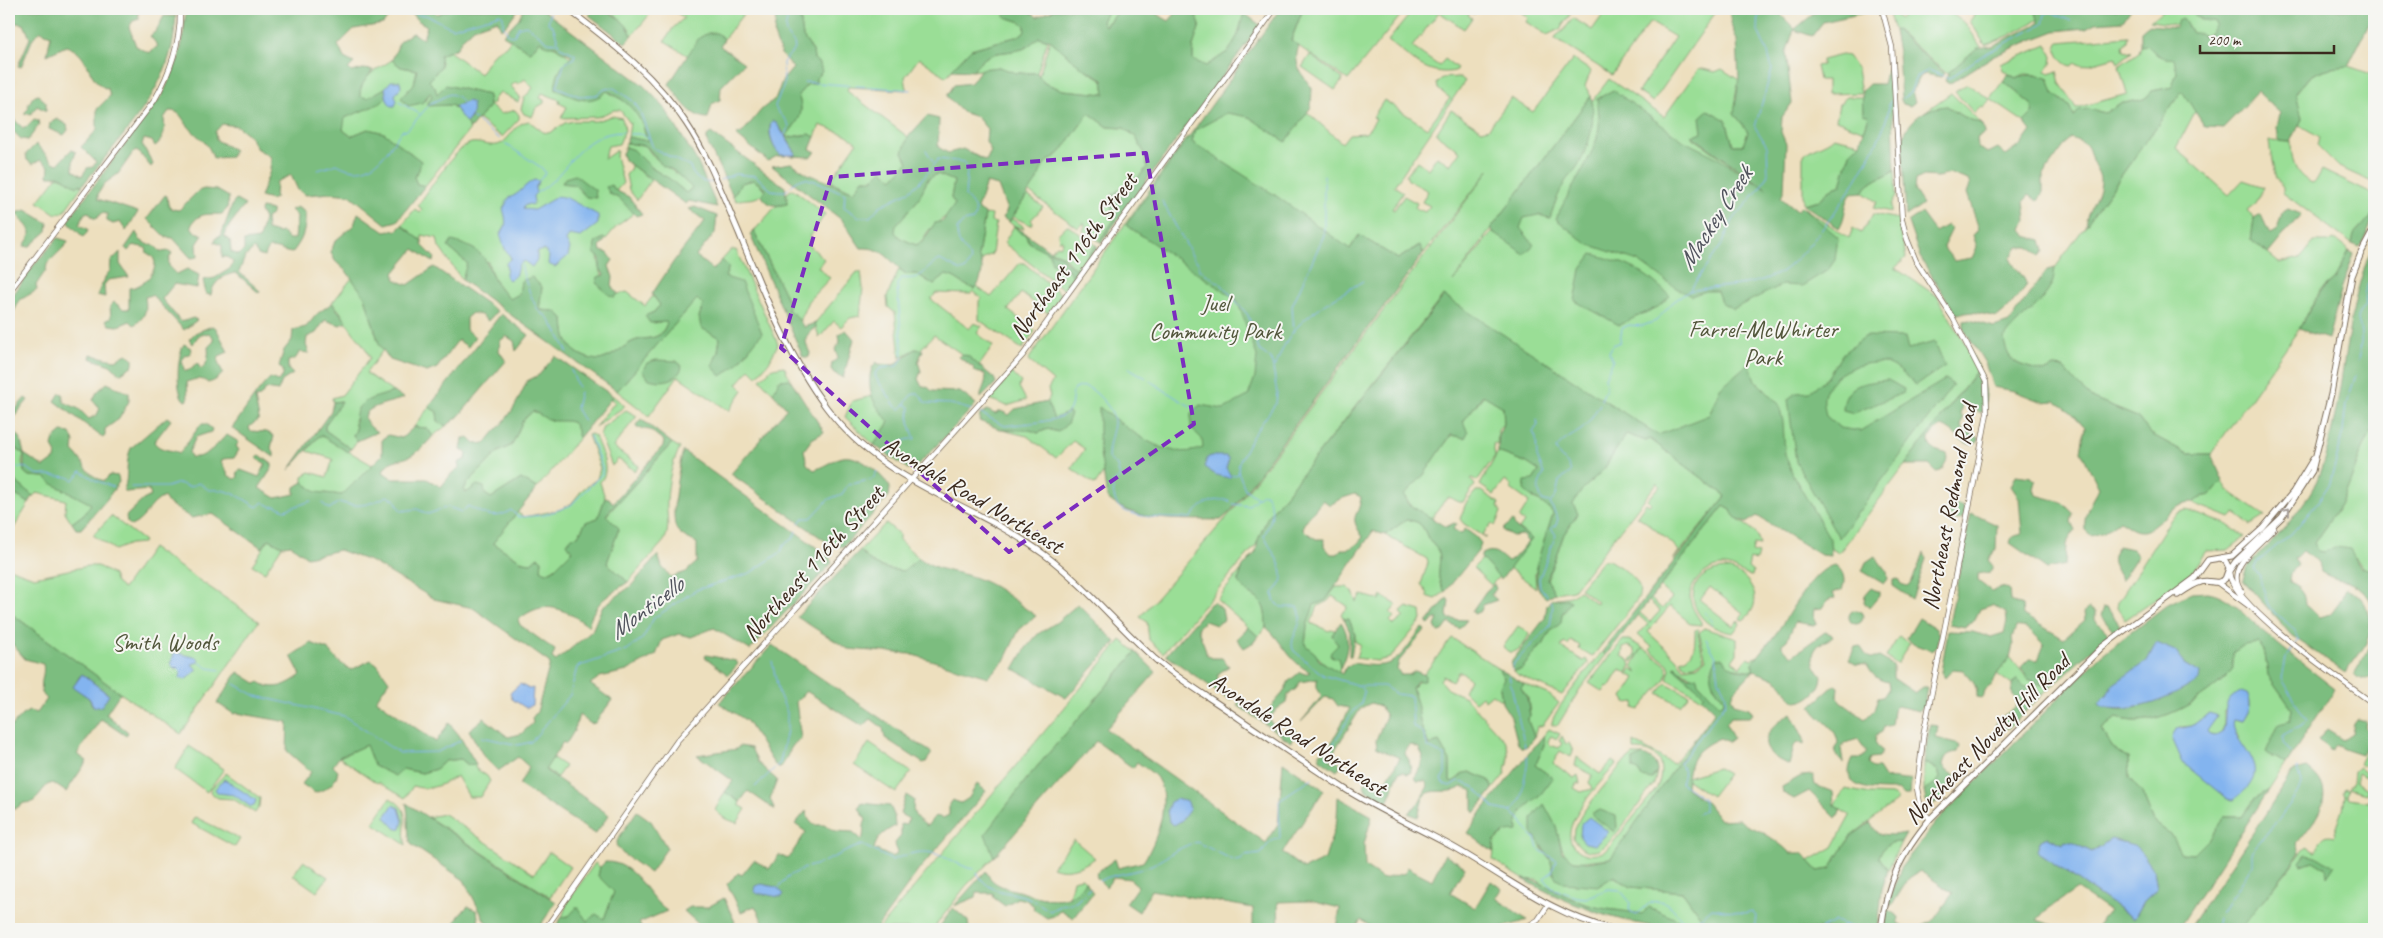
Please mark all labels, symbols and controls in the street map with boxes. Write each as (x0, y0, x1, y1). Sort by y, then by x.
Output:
scale bar (2200, 22, 2334, 54)
text: 200 m (2208, 31, 2242, 50)
water label: Mackey Creek (1670, 157, 1762, 275)
street label: Northeast 116th Street (1002, 165, 1145, 345)
park label: Juel Community Park (1149, 288, 1283, 346)
park label: Farrel-McWhirter Park (1688, 314, 1840, 372)
street label: Northeast Redmond Road (1914, 398, 1984, 612)
street label: Avondale Road Northeast (877, 429, 1070, 562)
street label: Northeast 116th Street (735, 478, 892, 647)
one-way arrow (2281, 507, 2290, 517)
water label: Monticello (602, 568, 692, 647)
park label: Smith Woods (112, 627, 220, 657)
street label: Northeast Novelty Hill Road (1898, 645, 2079, 831)
street label: Avondale Road Northeast (1204, 666, 1394, 804)

